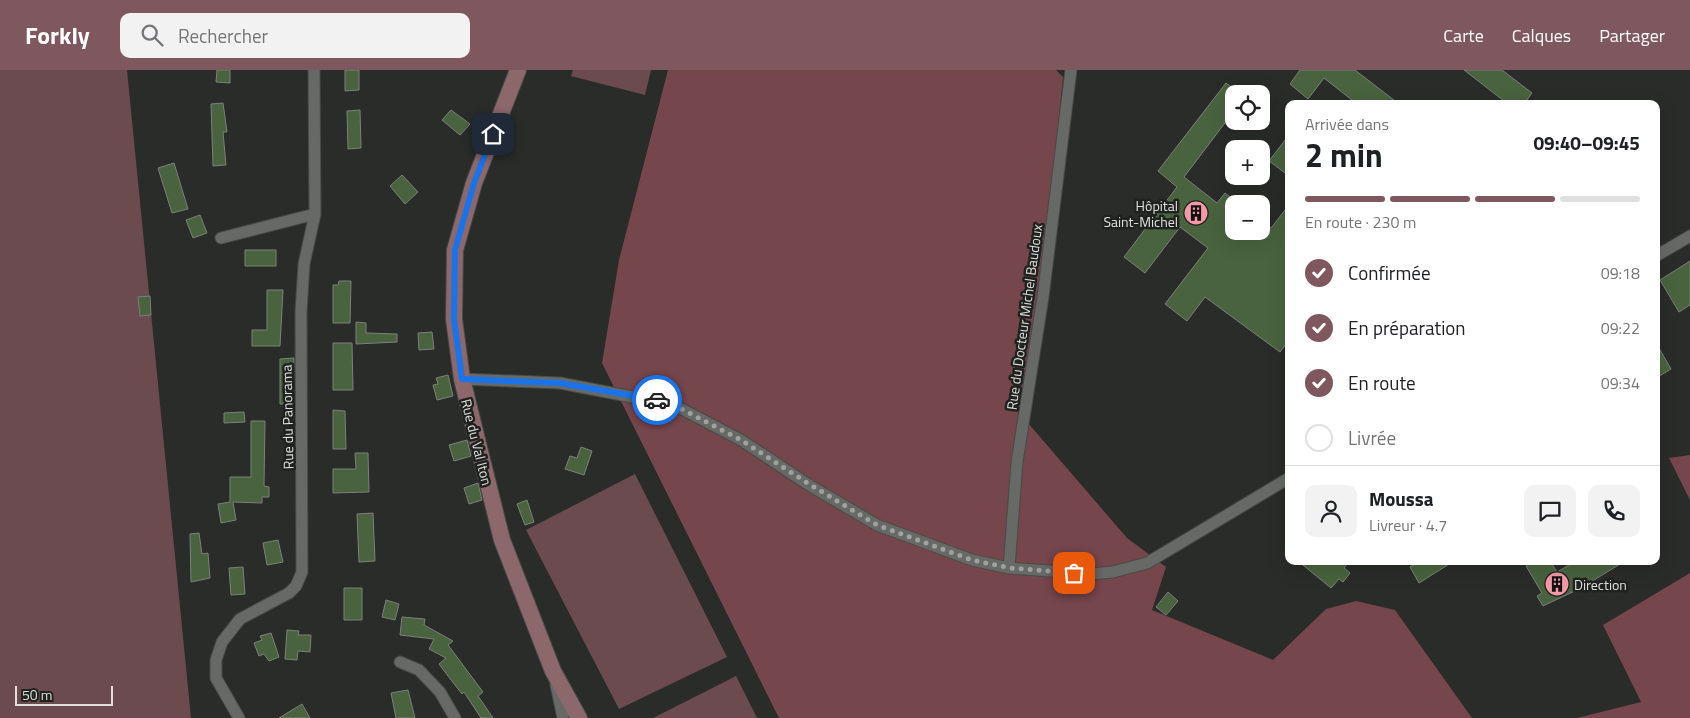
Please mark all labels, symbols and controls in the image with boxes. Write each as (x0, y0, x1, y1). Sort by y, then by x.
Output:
search box (120, 13, 470, 58)
text: Forkly (25, 17, 90, 53)
icon: search (138, 21, 166, 49)
text: Rechercher (178, 21, 268, 50)
text: Carte (1443, 22, 1484, 49)
text: Calques (1512, 22, 1571, 49)
text: Partager (1599, 22, 1665, 49)
map controls (1225, 85, 1270, 240)
button: locate (1225, 85, 1270, 130)
text: Arrivée dans (1305, 112, 1389, 136)
pin (472, 113, 514, 155)
icon: home (479, 120, 507, 148)
text: 09:40–09:45 (1533, 128, 1640, 157)
text: 2 min (1305, 131, 1383, 179)
button: + (1225, 140, 1270, 185)
place label: Hôpital Saint-Michel (1103, 195, 1178, 232)
button: − (1225, 195, 1270, 240)
building icon: Hôpital Saint-Michel (1183, 200, 1209, 226)
text: En route · 230 m (1305, 210, 1416, 234)
street label: Rue du Docteur Michel Baudoux (1001, 222, 1048, 411)
text: Confirmée (1348, 258, 1430, 287)
icon: check (1305, 259, 1333, 287)
text: 09:18 (1601, 261, 1640, 285)
text: En préparation (1348, 313, 1466, 342)
icon: check (1305, 314, 1333, 342)
text: 09:22 (1601, 316, 1640, 340)
street label: Rue du Panorama (276, 364, 298, 470)
text: En route (1348, 368, 1416, 397)
icon: check (1305, 369, 1333, 397)
text: 09:34 (1601, 371, 1640, 395)
courier (632, 375, 682, 425)
icon: car (643, 386, 671, 414)
street label: Rue du Val Iton (456, 397, 498, 487)
text: Livrée (1348, 423, 1396, 452)
text: Moussa (1369, 484, 1433, 513)
button: person (1305, 485, 1357, 537)
button: chat (1524, 485, 1576, 537)
button: phone (1588, 485, 1640, 537)
text: Livreur · 4.7 (1369, 513, 1447, 537)
pin (1053, 552, 1095, 594)
icon: bag (1060, 559, 1088, 587)
building icon: Direction (1544, 571, 1570, 597)
place label: Direction (1574, 574, 1627, 595)
scale bar (15, 683, 112, 706)
text: 50 m (22, 684, 52, 705)

